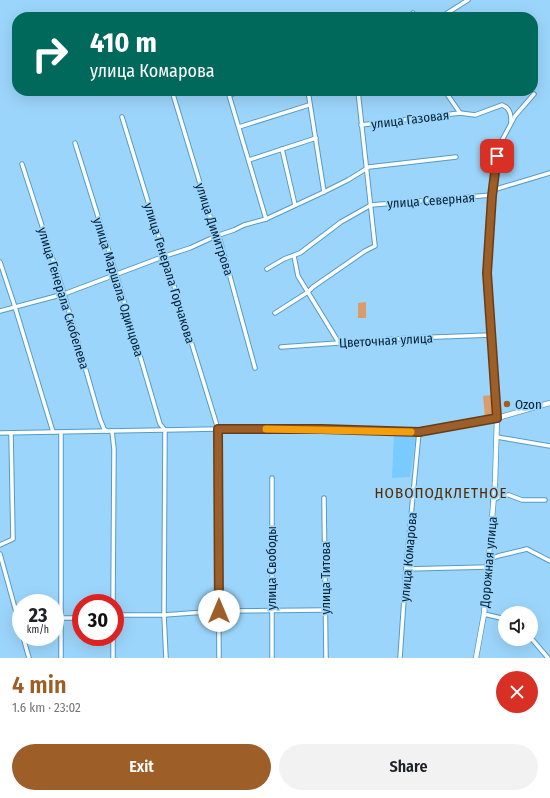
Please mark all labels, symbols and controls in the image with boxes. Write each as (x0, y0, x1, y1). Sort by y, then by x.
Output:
text: 410 m (90, 26, 157, 59)
icon: right (24, 28, 76, 80)
text: улица Комарова (90, 60, 215, 82)
street label: улица Газовая (370, 107, 450, 132)
pin (480, 139, 514, 173)
icon: arrive (486, 145, 508, 167)
street label: улица Димитрова (192, 181, 237, 277)
street label: улица Северная (387, 190, 475, 211)
street label: улица Генерала Горчакова (141, 201, 198, 345)
street label: улица Маршала Одинцова (90, 216, 147, 359)
street label: улица Генерала Скобелева (35, 225, 92, 371)
street label: Цветочная улица (339, 331, 433, 350)
place label: Ozon (515, 397, 542, 412)
marker: Ozon (502, 399, 512, 409)
district label: НОВОПОДКЛЕТНОЕ (374, 484, 508, 502)
street label: улица Комарова (397, 512, 420, 603)
street label: Дорожная улица (477, 516, 500, 609)
street label: улица Свободы (264, 526, 279, 610)
street label: улица Титова (318, 542, 333, 614)
position arrow (198, 590, 240, 632)
speed limit sign: 30 (72, 594, 124, 646)
text: 23 (29, 603, 47, 627)
map controls (498, 606, 538, 646)
button: sound (498, 606, 538, 646)
text: km/h (27, 624, 49, 636)
text: 4 min (12, 671, 66, 699)
button: close (496, 671, 538, 713)
text: 1.6 km · 23:02 (12, 700, 81, 715)
button: Exit (12, 744, 271, 790)
button: Share (279, 744, 538, 790)

